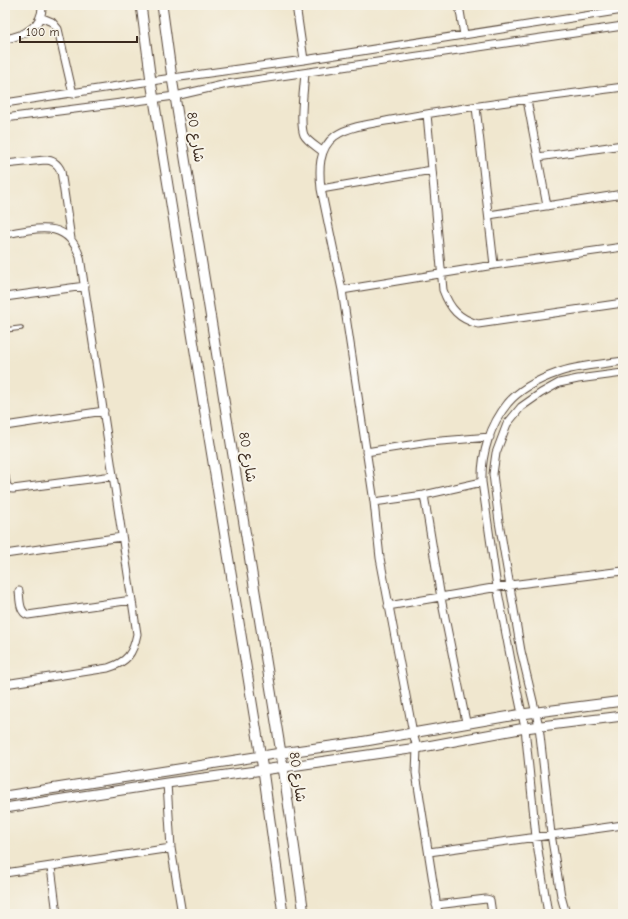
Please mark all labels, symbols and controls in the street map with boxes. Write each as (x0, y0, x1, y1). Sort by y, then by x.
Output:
scale bar (20, 18, 137, 44)
text: 100 m (26, 25, 59, 39)
street label: شارع 80 (182, 111, 208, 164)
street label: شارع 80 (234, 431, 260, 484)
street label: شارع 80 (285, 751, 309, 804)

